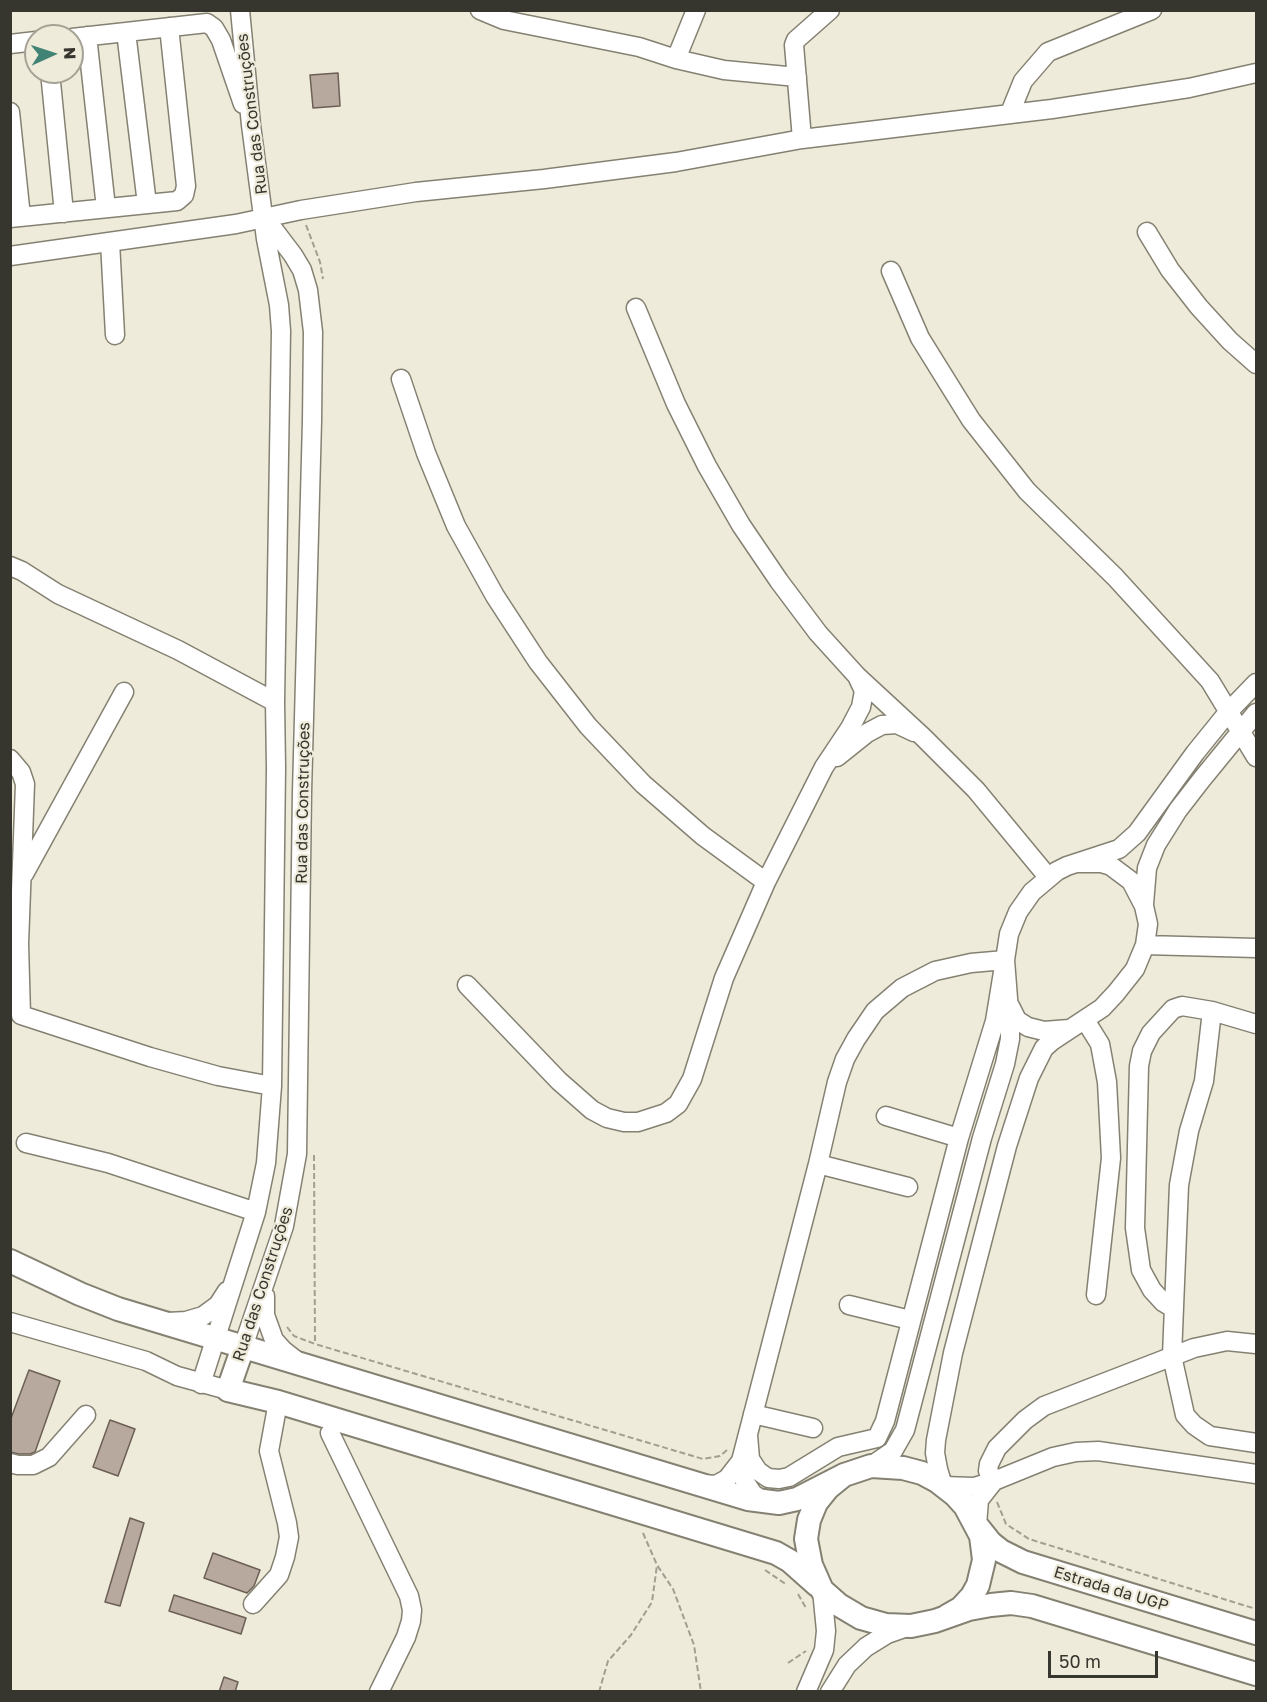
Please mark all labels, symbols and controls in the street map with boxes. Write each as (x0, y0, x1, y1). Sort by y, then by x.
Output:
north arrow (24, 24, 84, 84)
street label: Rua das Construções (233, 33, 271, 195)
text: N (60, 47, 80, 60)
street label: Rua das Construções (292, 722, 314, 884)
street label: Rua das Construções (229, 1204, 297, 1364)
street label: Estrada da UGP (1051, 1562, 1171, 1616)
scale bar (1051, 1639, 1160, 1677)
text: 50 m (1059, 1650, 1101, 1672)

